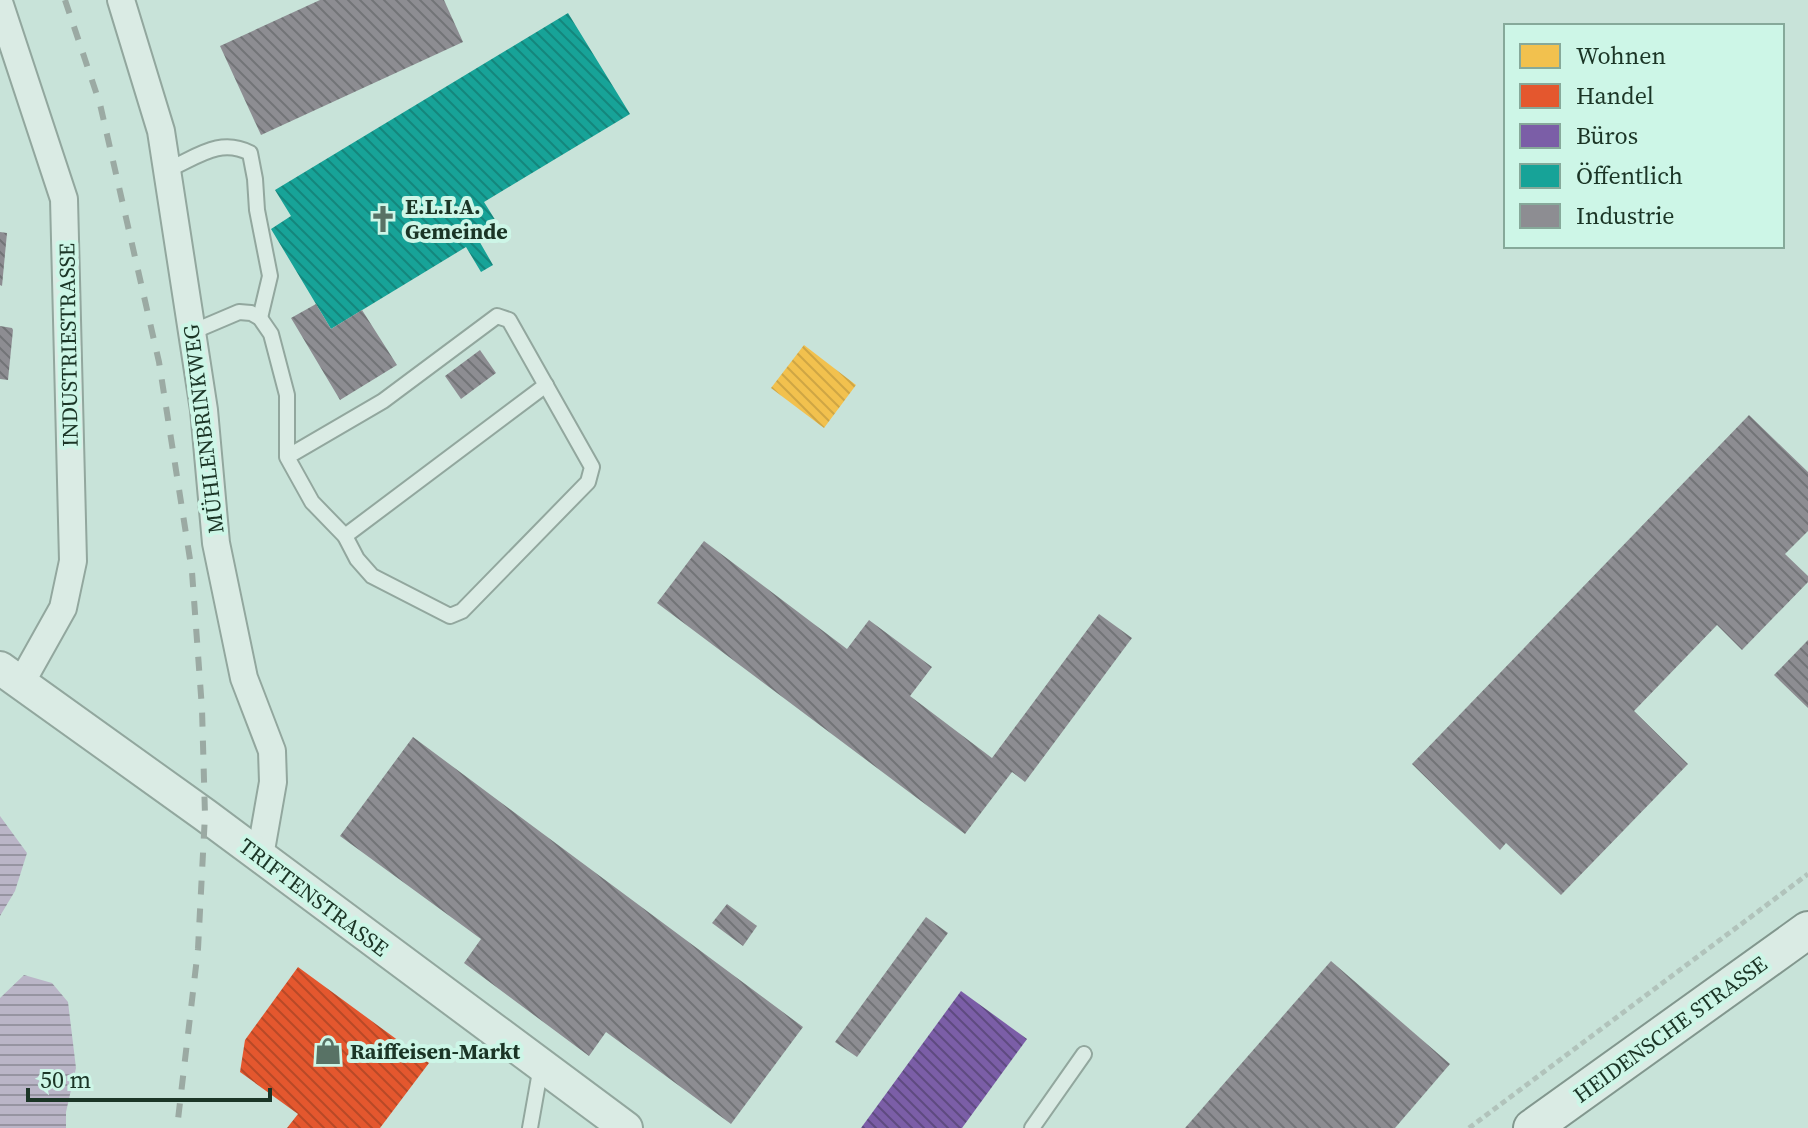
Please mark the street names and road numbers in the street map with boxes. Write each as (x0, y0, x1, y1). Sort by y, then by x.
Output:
street label: INDUSTRIESTRASSE (51, 243, 85, 447)
street label: MÜHLENBRINKWEG (175, 323, 231, 535)
street label: TRIFTENSTRASSE (233, 831, 395, 963)
street label: HEIDENSCHE STRASSE (1567, 948, 1773, 1110)

